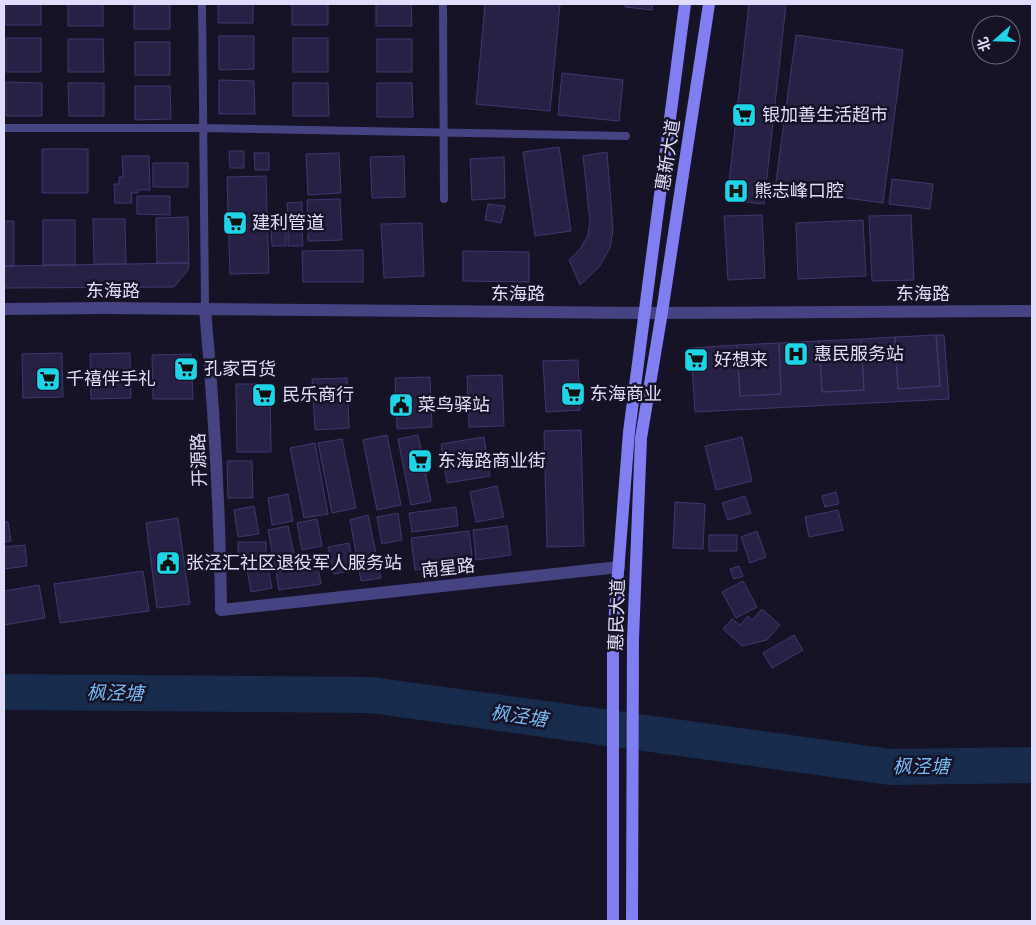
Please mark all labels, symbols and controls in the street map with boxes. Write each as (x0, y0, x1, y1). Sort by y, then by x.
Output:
north arrow (971, 15, 1021, 65)
text: 北 (974, 35, 994, 54)
supermarket icon: 银加善生活超市 (731, 102, 757, 128)
place label: 银加善生活超市 (762, 105, 888, 125)
street label: 惠新大道 (652, 118, 684, 192)
hospital icon: 熊志峰口腔 (723, 178, 749, 204)
place label: 熊志峰口腔 (754, 181, 844, 201)
supermarket icon: 建利管道 (222, 210, 248, 236)
place label: 建利管道 (252, 213, 324, 233)
street label: 东海路 (86, 281, 140, 301)
street label: 东海路 (491, 284, 545, 304)
street label: 东海路 (896, 284, 950, 304)
hospital icon: 惠民服务站 (783, 341, 809, 367)
place label: 惠民服务站 (814, 344, 904, 364)
supermarket icon: 好想来 (683, 347, 709, 373)
place label: 好想来 (714, 350, 768, 370)
supermarket icon: 孔家百货 (173, 356, 199, 382)
place label: 孔家百货 (204, 359, 276, 379)
supermarket icon: 千禧伴手礼 (35, 366, 61, 392)
place label: 千禧伴手礼 (66, 369, 156, 389)
supermarket icon: 东海商业 (560, 381, 586, 407)
supermarket icon: 民乐商行 (251, 382, 277, 408)
place label: 东海商业 (590, 384, 662, 404)
place label: 民乐商行 (282, 385, 354, 405)
public building icon: 菜鸟驿站 (388, 392, 414, 418)
place label: 菜鸟驿站 (418, 395, 490, 415)
street label: 开源路 (188, 433, 210, 487)
supermarket icon: 东海路商业街 (407, 448, 433, 474)
place label: 东海路商业街 (438, 451, 546, 471)
public building icon: 张泾汇社区退役军人服务站 (155, 550, 181, 576)
place label: 张泾汇社区退役军人服务站 (186, 553, 402, 573)
street label: 南星路 (420, 555, 476, 581)
street label: 惠民大道 (606, 579, 628, 651)
water label: 枫泾塘 (86, 682, 147, 704)
water label: 枫泾塘 (489, 702, 552, 731)
water label: 枫泾塘 (892, 756, 952, 777)

